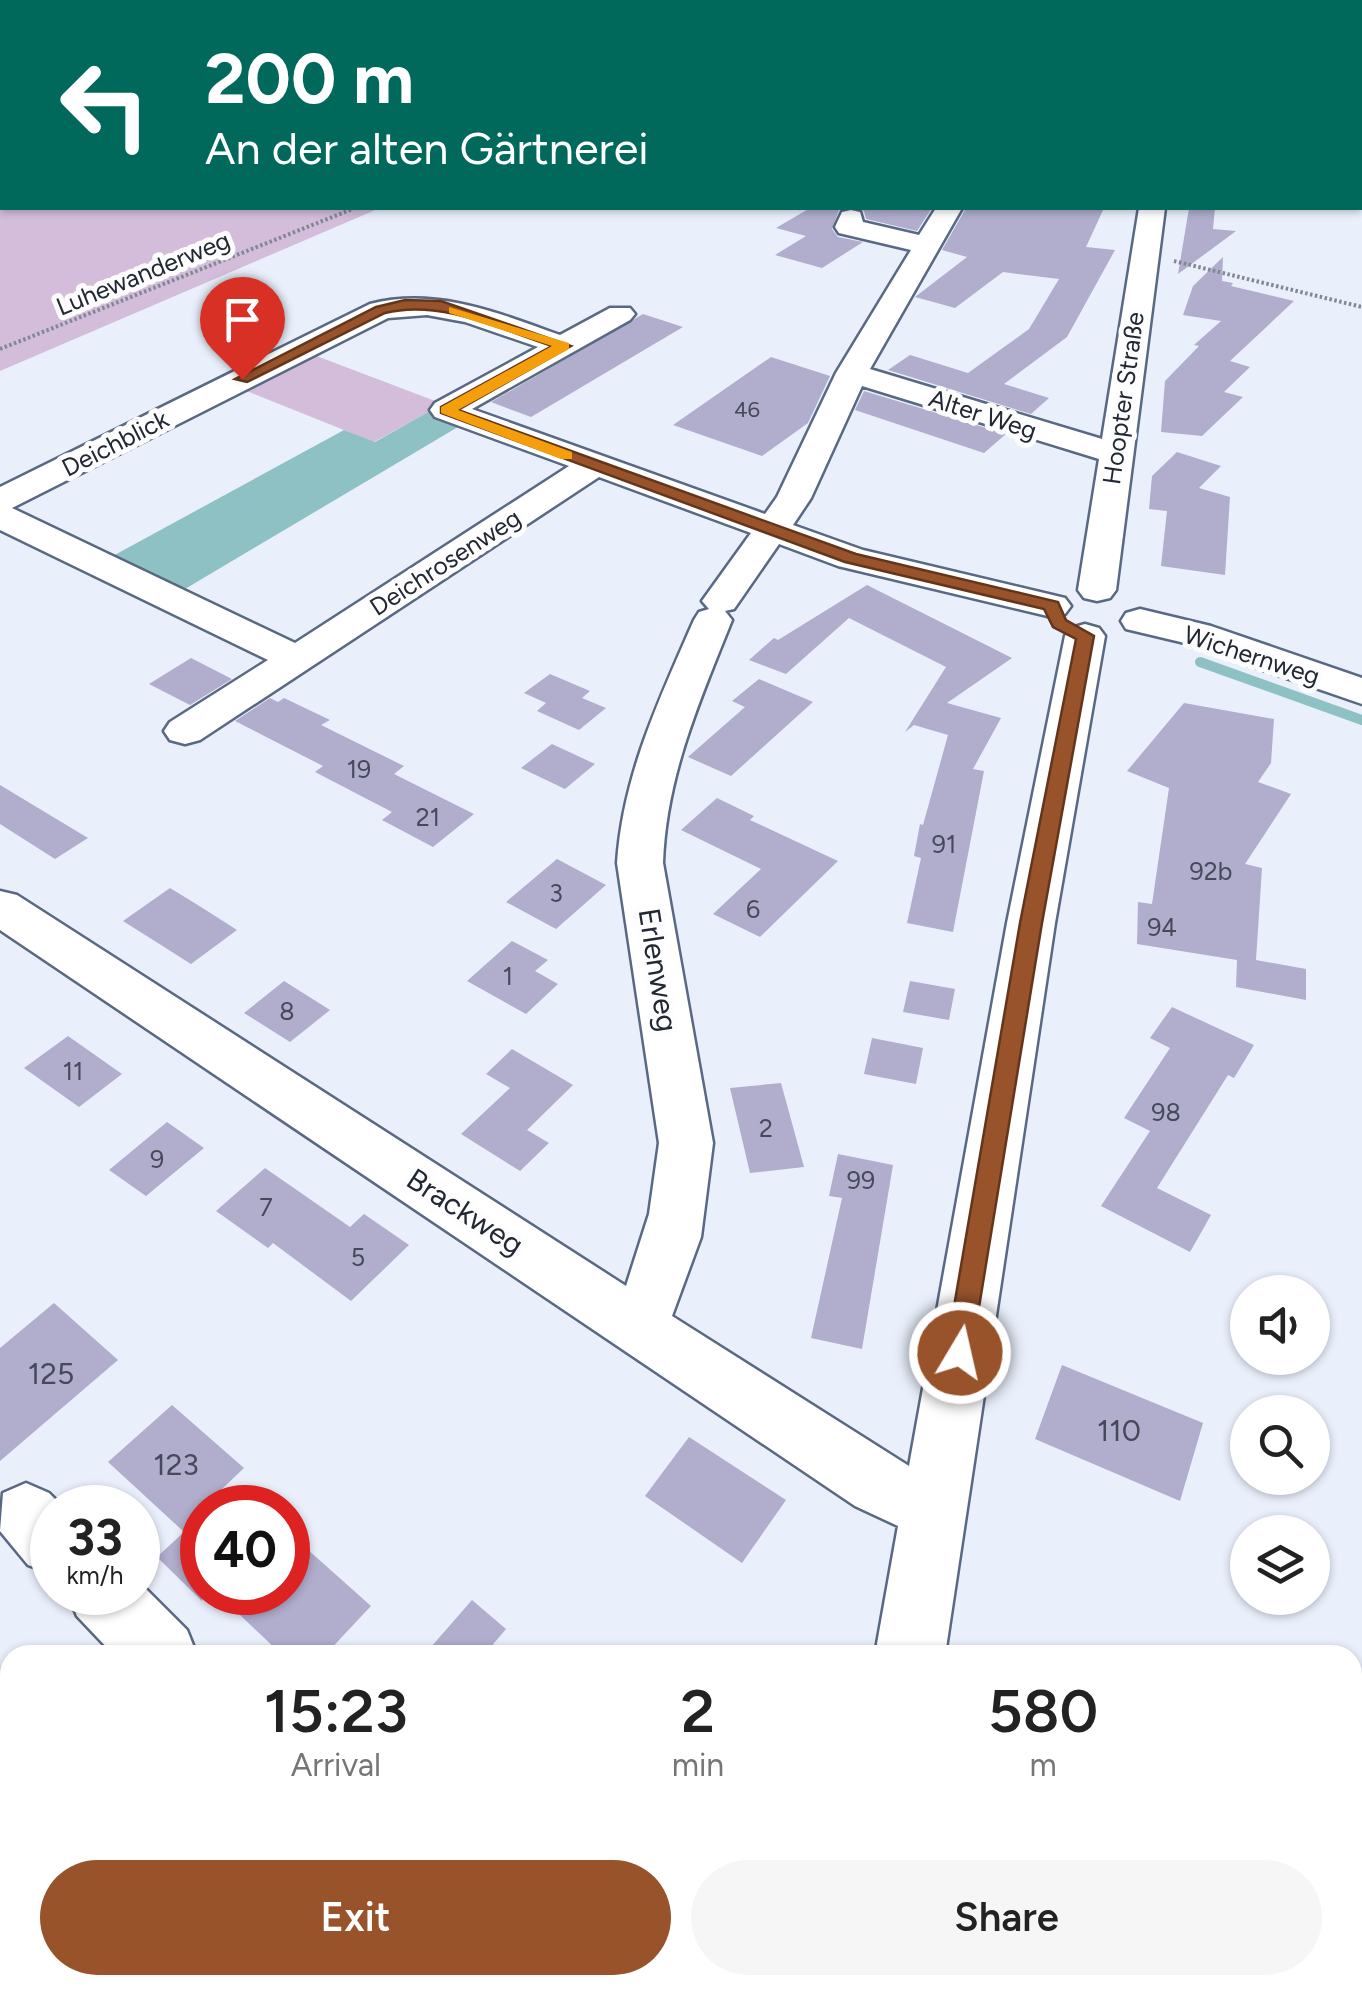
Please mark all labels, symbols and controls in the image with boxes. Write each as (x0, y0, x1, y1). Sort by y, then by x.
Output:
text: 200 m (205, 36, 414, 121)
icon: left (40, 40, 170, 170)
text: An der alten Gärtnerei (205, 121, 649, 175)
street label: Luhewanderweg (52, 225, 234, 321)
pin (200, 277, 285, 380)
icon: arrive (215, 292, 270, 347)
street label: Hoopter Straße (1096, 310, 1150, 486)
street label: Alter Weg (925, 383, 1041, 445)
house number: 46 (734, 396, 760, 423)
street label: Deichblick (57, 403, 174, 483)
street label: Deichrosenweg (364, 502, 526, 622)
street label: Wichernweg (1180, 619, 1324, 691)
house number: 19 (347, 754, 371, 784)
house number: 21 (416, 802, 440, 832)
house number: 91 (932, 829, 956, 859)
house number: 92b (1190, 856, 1232, 886)
house number: 3 (549, 878, 563, 908)
house number: 6 (746, 894, 760, 924)
street label: Erlenweg (630, 906, 687, 1034)
house number: 94 (1147, 912, 1177, 942)
house number: 1 (503, 961, 513, 991)
house number: 8 (279, 996, 295, 1026)
house number: 11 (63, 1056, 83, 1086)
house number: 98 (1151, 1097, 1181, 1127)
house number: 2 (759, 1113, 773, 1143)
house number: 9 (150, 1144, 164, 1174)
street label: Brackweg (400, 1160, 531, 1263)
house number: 99 (847, 1165, 875, 1195)
house number: 7 (259, 1192, 273, 1222)
house number: 5 (351, 1242, 365, 1272)
map controls (1230, 1275, 1330, 1615)
button: sound (1230, 1275, 1330, 1375)
position arrow (908, 1301, 1012, 1405)
house number: 125 (28, 1355, 74, 1392)
button: search (1230, 1395, 1330, 1495)
house number: 110 (1097, 1412, 1141, 1449)
house number: 123 (153, 1446, 199, 1483)
speed limit sign: 40 (180, 1485, 310, 1615)
text: 33 (67, 1507, 123, 1568)
button: layers (1230, 1515, 1330, 1615)
text: km/h (66, 1560, 124, 1590)
text: 15:23 (264, 1675, 408, 1747)
text: 2 (681, 1675, 715, 1747)
text: 580 (988, 1675, 1098, 1747)
text: Arrival (291, 1746, 381, 1784)
text: min (672, 1746, 724, 1784)
text: m (1029, 1746, 1057, 1784)
button: Exit (40, 1860, 671, 1975)
button: Share (691, 1860, 1322, 1975)

